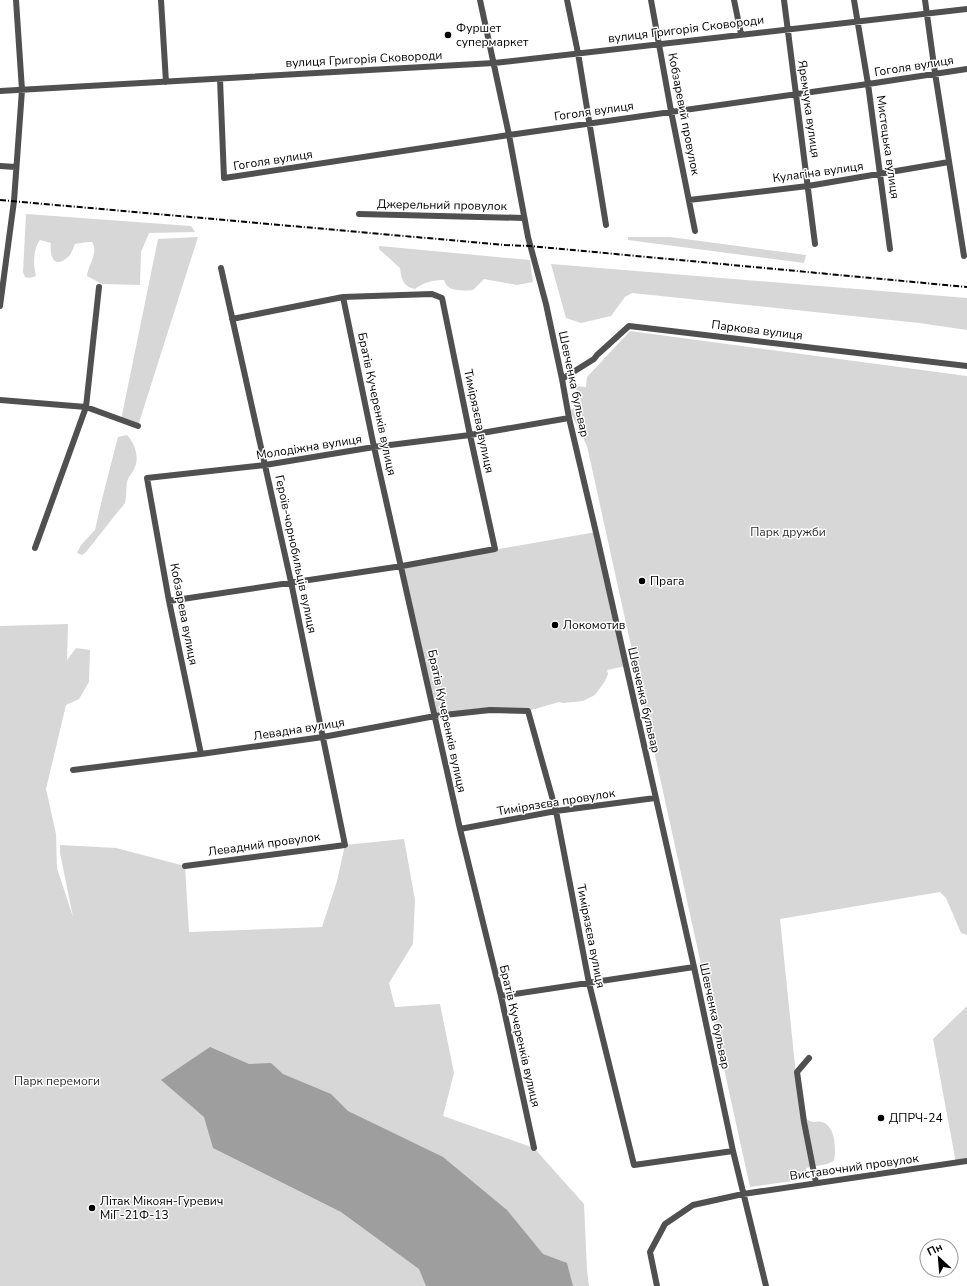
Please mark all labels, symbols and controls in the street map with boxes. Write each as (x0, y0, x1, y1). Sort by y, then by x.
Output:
street label: вулиця Григорія Сковороди (607, 11, 765, 47)
place label: Фуршет супермаркет (456, 20, 529, 50)
marker: Фуршет супермаркет (443, 30, 453, 40)
street label: вулиця Григорія Сковороди (285, 47, 443, 71)
street label: Кобзаревий провулок (664, 51, 704, 177)
street label: Гоголя вулиця (873, 52, 955, 80)
street label: Яремчука вулиця (794, 59, 824, 159)
street label: Мистецька вулиця (873, 94, 903, 200)
street label: Гоголя вулиця (553, 97, 635, 125)
street label: Гоголя вулиця (232, 146, 314, 174)
street label: Кулагіна вулиця (772, 158, 864, 186)
street label: Джерельний провулок (377, 196, 508, 214)
street label: Паркова вулиця (710, 316, 804, 344)
street label: Шевченка бульвар (555, 330, 593, 438)
street label: Братів Кучеренків вулиця (354, 331, 400, 477)
street label: Тимірязєва вулиця (460, 368, 498, 474)
street label: Молодіжна вулиця (255, 431, 363, 463)
street label: Героїв-чорнобильців вулиця (271, 473, 321, 635)
park label: Парк дружби (750, 524, 826, 540)
street label: Кобзарева вулиця (166, 562, 202, 666)
place label: Прага (650, 573, 684, 589)
marker: Прага (637, 576, 647, 586)
place label: Локомотив (563, 617, 626, 633)
marker: Локомотив (550, 620, 560, 630)
street label: Шевченка бульвар (624, 646, 664, 754)
street label: Братів Кучеренків вулиця (424, 648, 470, 794)
street label: Левадна вулиця (252, 714, 346, 744)
street label: Тимірязєва провулок (496, 785, 617, 819)
street label: Левадний провулок (207, 828, 322, 860)
street label: Тимірязєва вулиця (573, 883, 609, 989)
street label: Шевченка бульвар (696, 962, 734, 1070)
street label: Братів Кучеренків вулиця (496, 963, 544, 1109)
park label: Парк перемоги (14, 1073, 100, 1089)
place label: ДПРЧ-24 (889, 1110, 943, 1126)
marker: ДПРЧ-24 (876, 1113, 886, 1123)
street label: Виставочний провулок (788, 1150, 920, 1184)
place label: Літак Мікоян-Гуревич МiГ-21Ф-13 (100, 1193, 223, 1223)
marker: Літак Мікоян-Гуревич МiГ-21Ф-13 (87, 1203, 97, 1213)
north arrow (919, 1238, 959, 1278)
text: Пн (925, 1239, 945, 1260)

